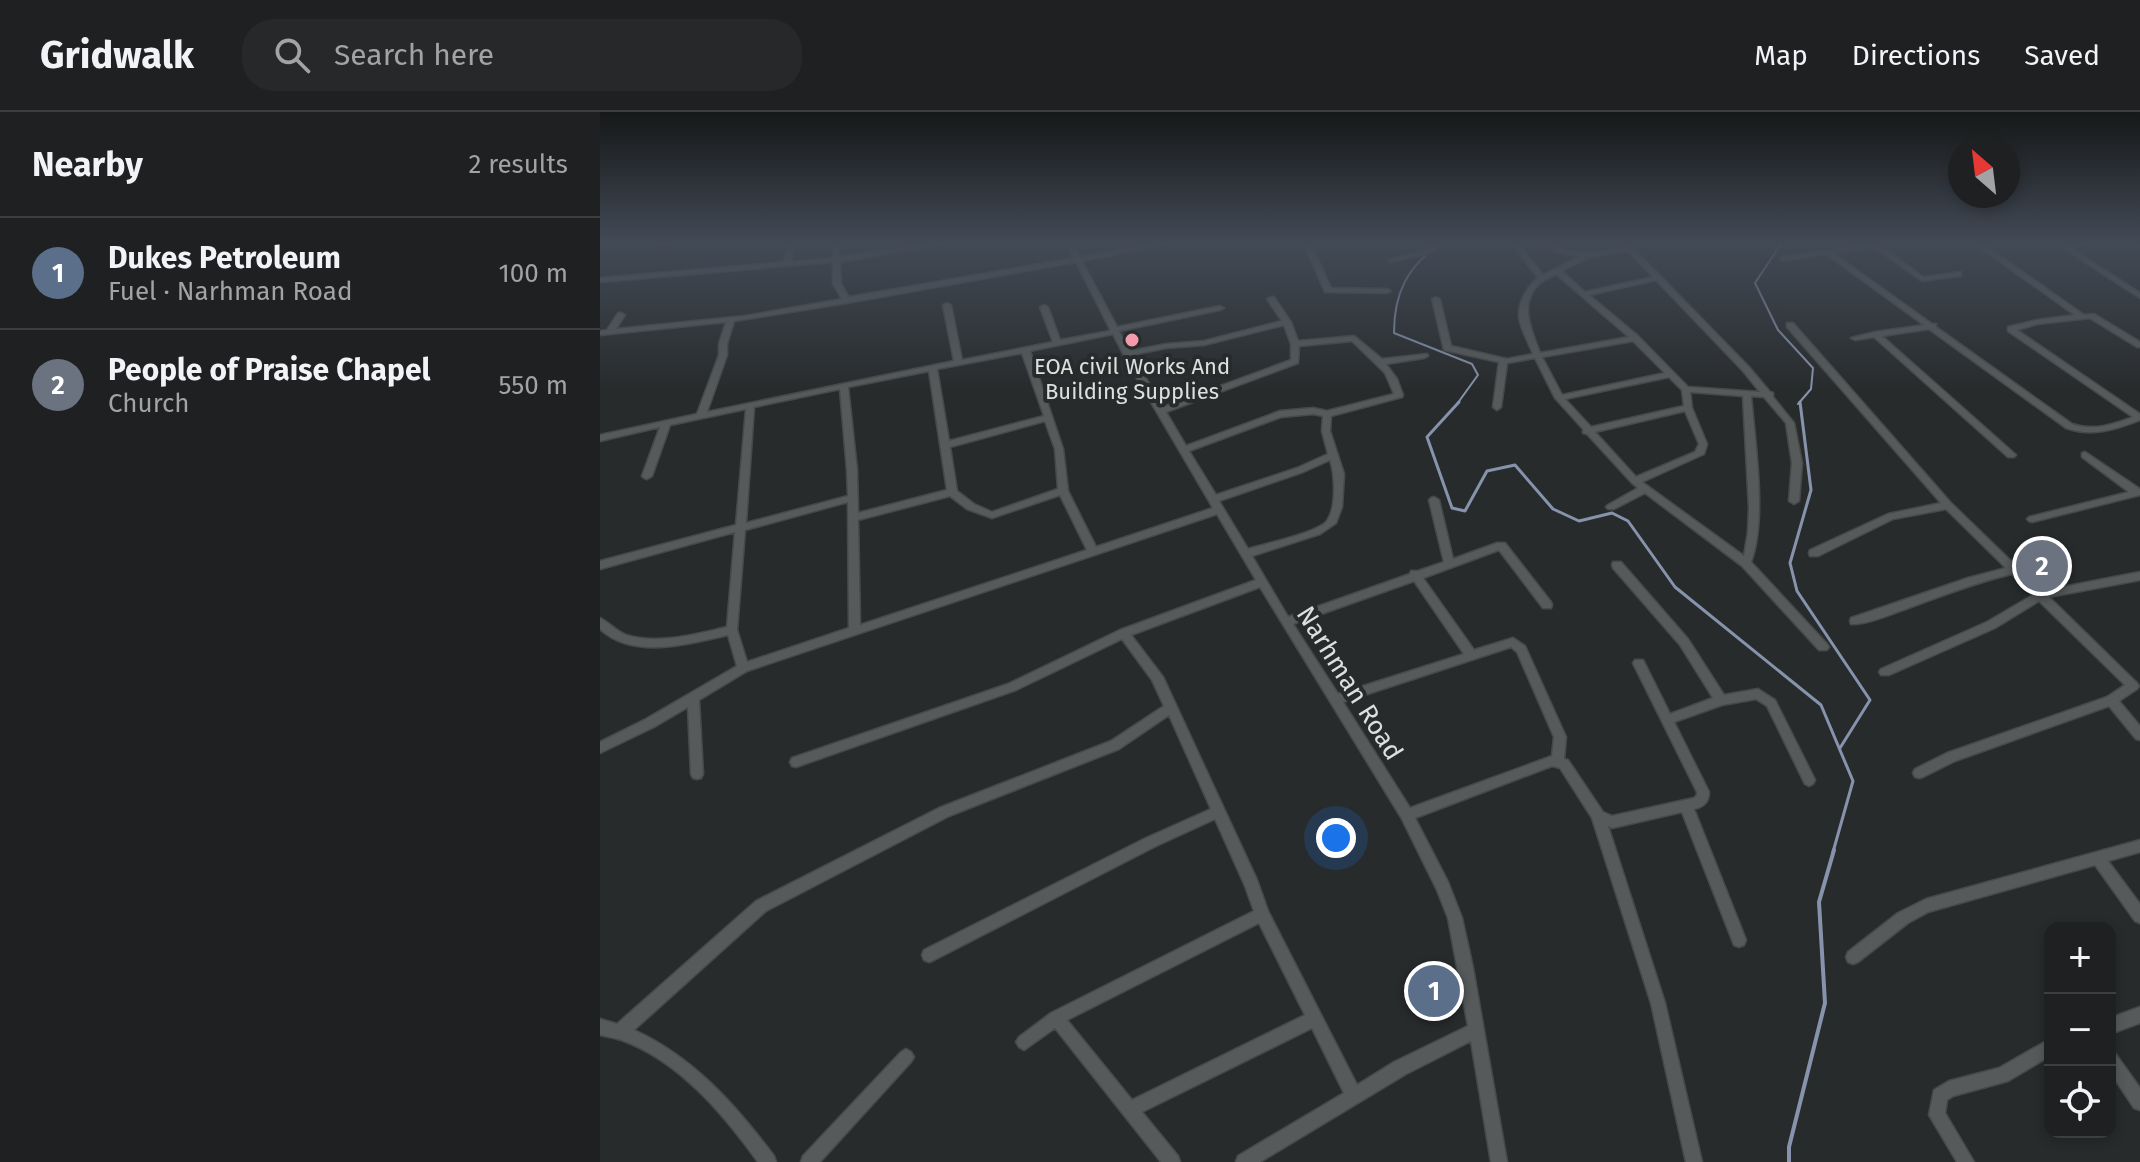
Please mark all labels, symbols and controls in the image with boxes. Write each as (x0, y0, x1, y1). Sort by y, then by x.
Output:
search box (242, 19, 802, 91)
text: Gridwalk (40, 32, 194, 78)
icon: search (270, 33, 314, 77)
text: Search here (334, 37, 494, 73)
text: Map (1754, 39, 1808, 72)
text: Directions (1852, 39, 1980, 72)
text: Saved (2024, 39, 2100, 72)
north arrow (1948, 136, 2020, 208)
text: Nearby (32, 144, 143, 185)
text: 2 results (468, 149, 568, 180)
text: Dukes Petroleum (108, 240, 341, 276)
text: 1 (52, 258, 64, 289)
text: 100 m (499, 258, 568, 289)
text: Fuel · Narhman Road (108, 276, 352, 307)
marker: EOA civil Works And Building Supplies (1123, 331, 1141, 349)
text: People of Praise Chapel (108, 352, 430, 388)
place label: EOA civil Works And Building Supplies (1034, 353, 1230, 405)
text: 2 (51, 370, 65, 401)
text: 550 m (498, 370, 568, 401)
text: Church (108, 388, 190, 419)
pin: 2 (2016, 536, 2068, 596)
street label: Narhman Road (1290, 601, 1409, 766)
your location (1316, 818, 1356, 858)
map controls (2044, 922, 2116, 1138)
button: + (2044, 922, 2116, 994)
pin: 1 (1408, 961, 1460, 1021)
button: − (2044, 994, 2116, 1066)
button: locate (2044, 1066, 2116, 1138)

